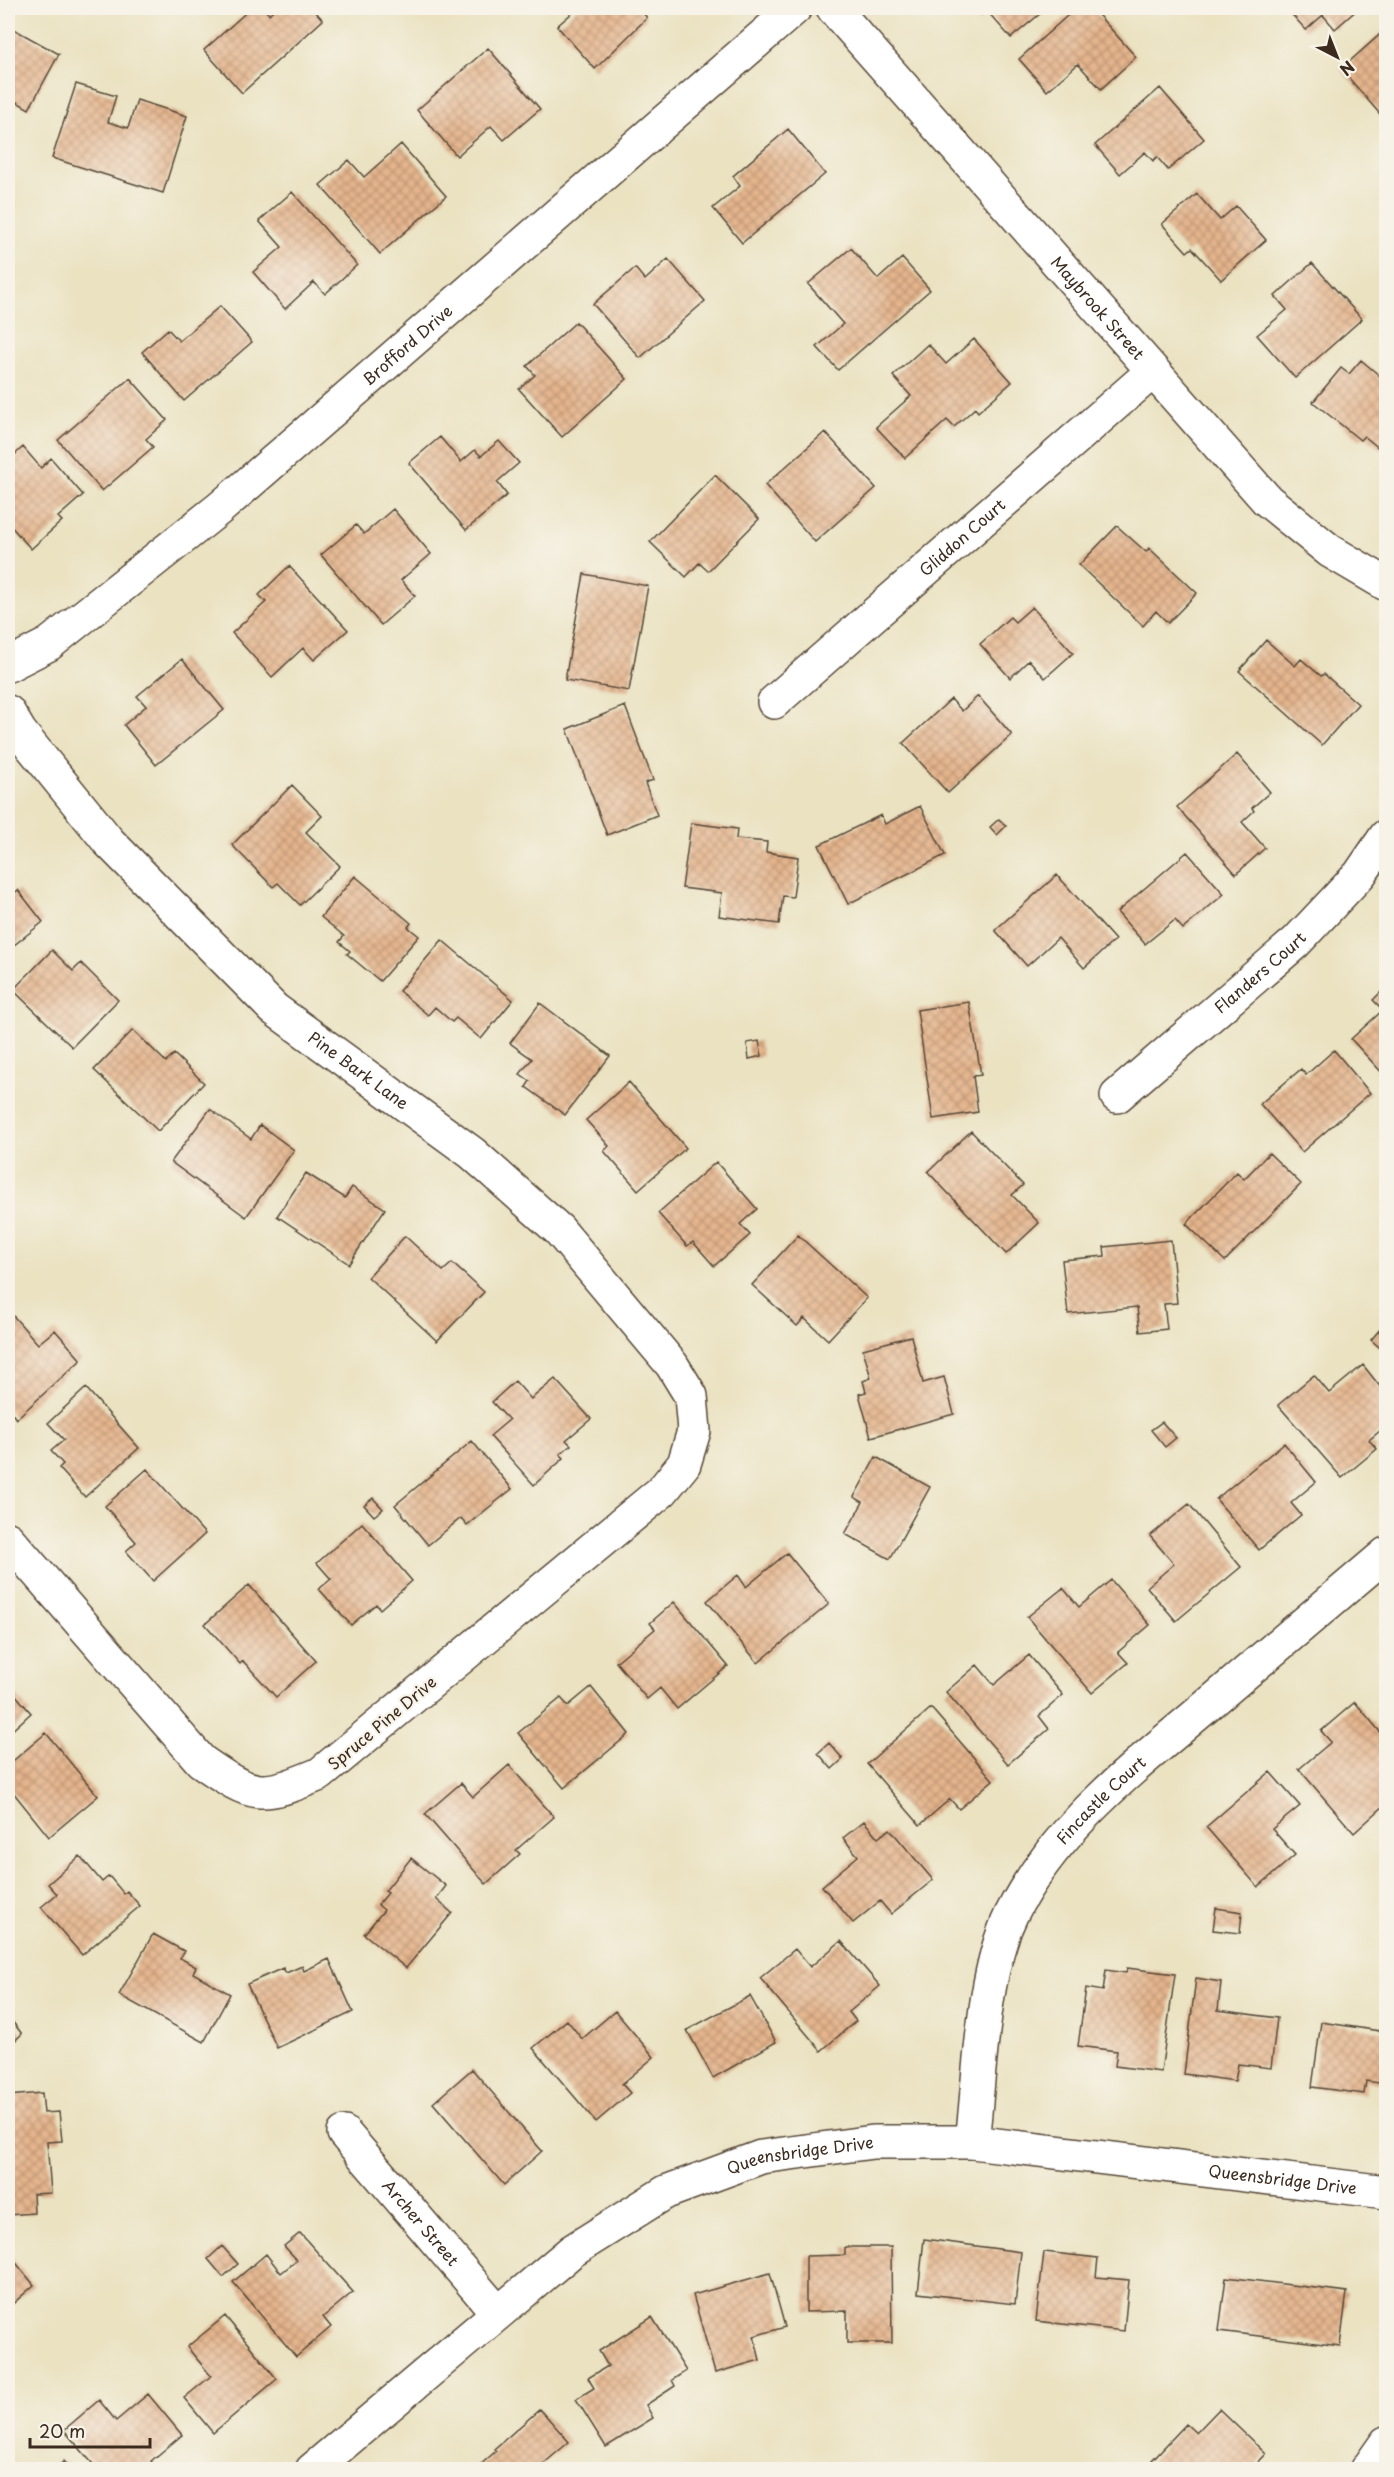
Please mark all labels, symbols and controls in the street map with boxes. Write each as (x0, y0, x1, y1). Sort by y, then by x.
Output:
north arrow (1307, 27, 1367, 87)
text: N (1335, 56, 1360, 82)
street label: Maybrook Street (1046, 250, 1151, 365)
street label: Brofford Drive (357, 298, 457, 390)
street label: Gliddon Court (913, 492, 1010, 581)
street label: Flanders Court (1208, 925, 1311, 1018)
street label: Pine Bark Lane (304, 1025, 414, 1114)
street label: Spruce Pine Drive (322, 1670, 441, 1775)
street label: Fincastle Court (1050, 1750, 1151, 1849)
street label: Queensbridge Drive (723, 2129, 875, 2180)
street label: Queensbridge Drive (1207, 2158, 1358, 2199)
street label: Archer Street (378, 2174, 465, 2270)
scale bar (30, 2411, 150, 2449)
text: 20 m (39, 2417, 85, 2444)

